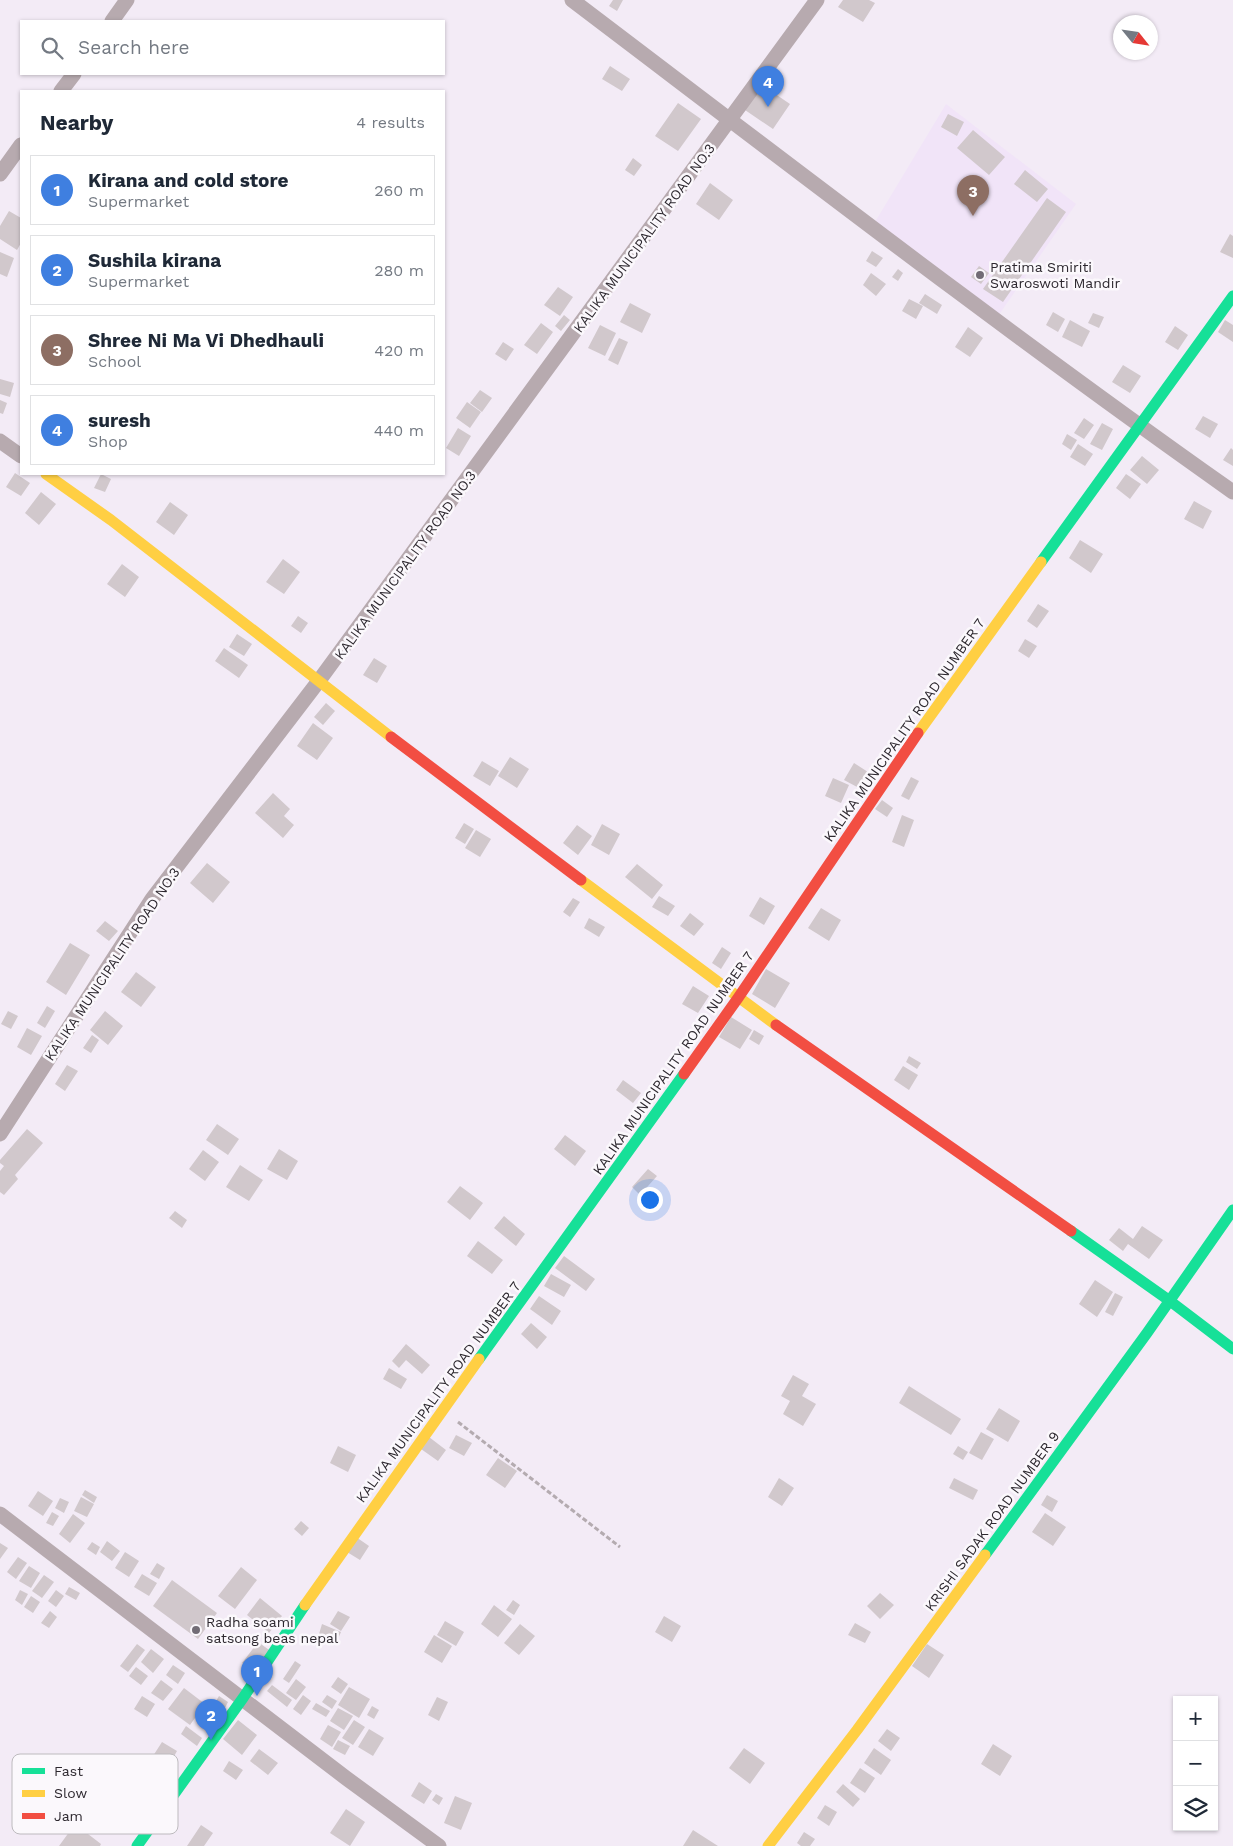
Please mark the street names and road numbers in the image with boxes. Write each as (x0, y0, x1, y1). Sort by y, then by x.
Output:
street label: KALIKA MUNICIPALITY ROAD NO.3 (570, 140, 718, 336)
street label: KALIKA MUNICIPALITY ROAD NO.3 (331, 467, 479, 663)
street label: KALIKA MUNICIPALITY ROAD NUMBER 7 (820, 615, 988, 845)
street label: KALIKA MUNICIPALITY ROAD NO.3 (41, 864, 183, 1064)
street label: KALIKA MUNICIPALITY ROAD NUMBER 7 (589, 948, 757, 1178)
street label: KALIKA MUNICIPALITY ROAD NUMBER 7 (352, 1278, 524, 1506)
street label: KRISHI SADAK ROAD NUMBER 9 (921, 1428, 1063, 1614)

